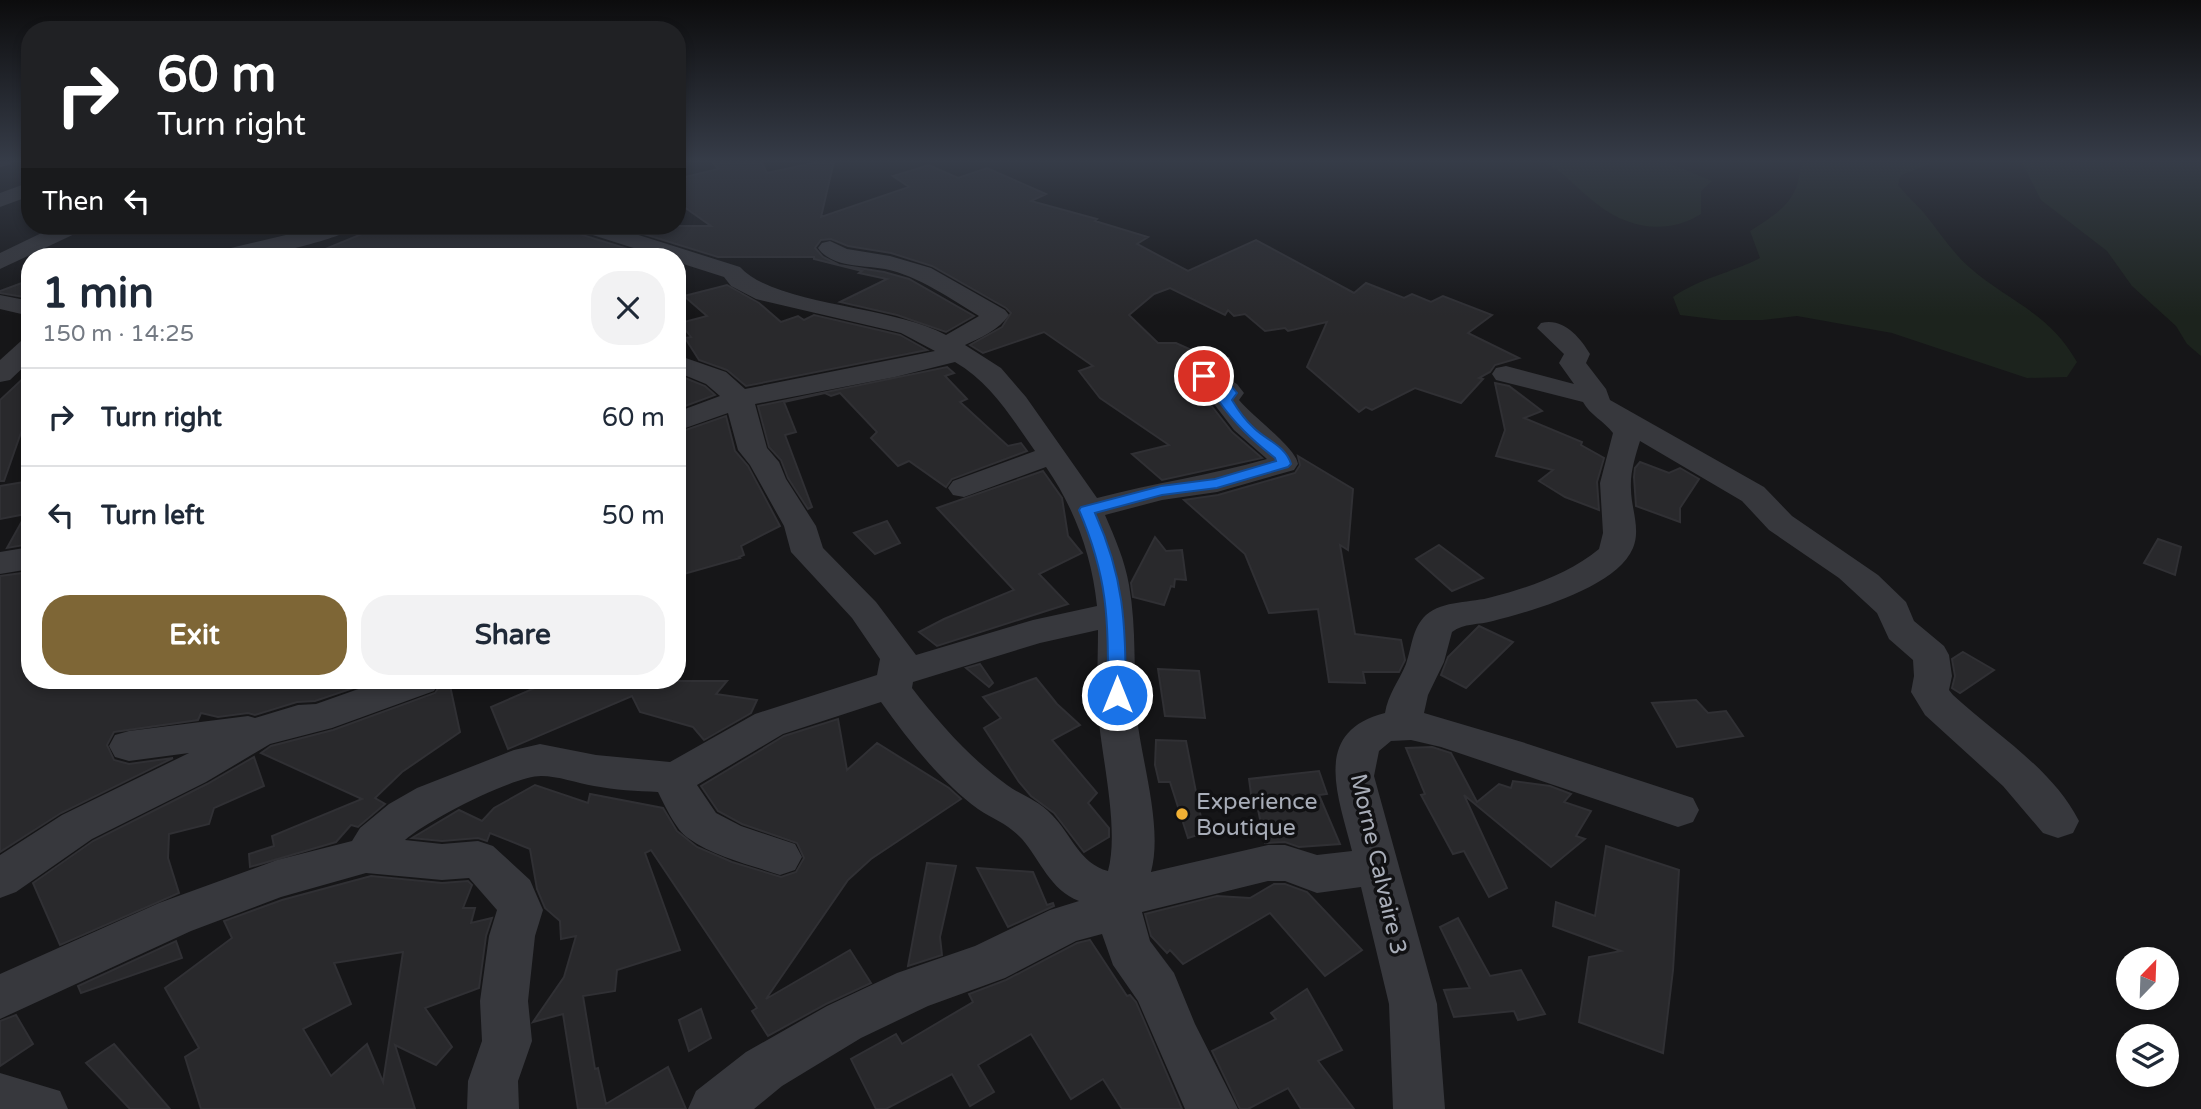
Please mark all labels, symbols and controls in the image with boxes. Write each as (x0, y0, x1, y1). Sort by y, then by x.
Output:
text: 60 m (157, 46, 276, 105)
icon: right (42, 49, 133, 140)
text: Turn right (157, 106, 306, 144)
icon: left (118, 182, 156, 220)
text: Then (42, 186, 104, 217)
text: 1 min (42, 268, 154, 319)
button: close (591, 271, 665, 345)
text: 150 m · 14:25 (42, 320, 194, 348)
pin (1174, 346, 1234, 406)
icon: arrive (1185, 357, 1223, 395)
icon: right (42, 398, 80, 436)
text: Turn right (101, 402, 222, 433)
text: 60 m (602, 402, 665, 433)
icon: left (42, 496, 80, 534)
text: Turn left (101, 500, 204, 531)
text: 50 m (602, 500, 665, 531)
button: Exit (42, 595, 347, 675)
button: Share (361, 595, 665, 675)
position arrow (1080, 658, 1154, 732)
street label: Morne Calvaire 3 (1344, 771, 1412, 957)
place label: Experience Boutique (1196, 788, 1317, 842)
marker: Experience Boutique (1174, 806, 1190, 822)
north arrow (2116, 947, 2179, 1010)
map controls (2116, 947, 2179, 1087)
button: layers (2116, 1024, 2179, 1087)

